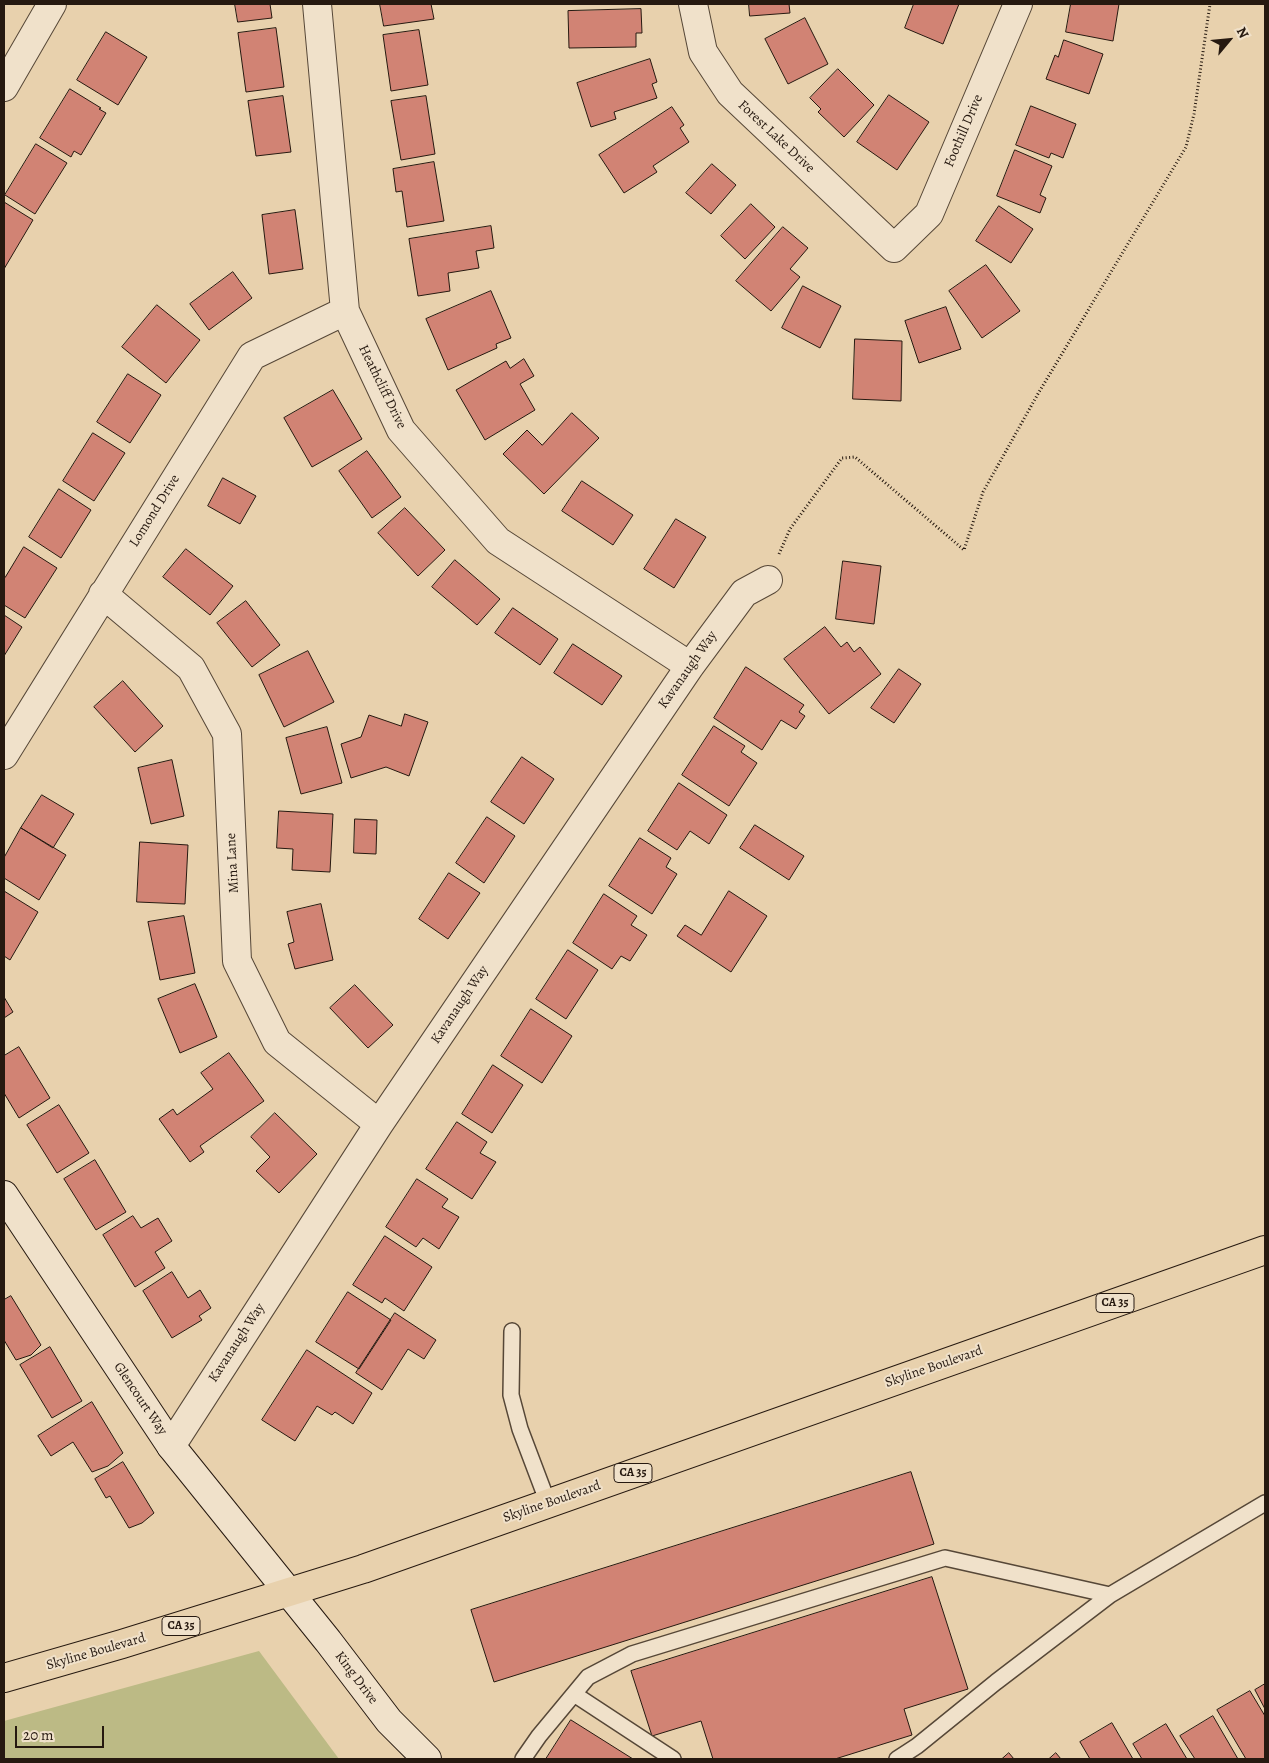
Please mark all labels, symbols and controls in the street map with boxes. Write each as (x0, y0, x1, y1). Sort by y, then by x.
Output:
north arrow (1204, 15, 1254, 65)
text: N (1232, 24, 1253, 42)
street label: Foothill Drive (941, 92, 987, 170)
street label: Forest Lake Drive (734, 97, 818, 177)
street label: Heathcliff Drive (354, 342, 410, 432)
street label: Lomond Drive (126, 472, 184, 550)
street label: Kavanaugh Way (655, 628, 721, 712)
street label: Mina Lane (223, 833, 243, 893)
street label: Kavanaugh Way (428, 963, 492, 1047)
road number: CA 35 (1096, 1294, 1134, 1312)
street label: Kavanaugh Way (205, 1300, 269, 1386)
street label: Skyline Boulevard (883, 1342, 985, 1392)
street label: Glencourt Way (110, 1359, 170, 1439)
road number: CA 35 (614, 1464, 652, 1482)
street label: Skyline Boulevard (501, 1477, 603, 1527)
road number: CA 35 (162, 1616, 200, 1635)
street label: Skyline Boulevard (45, 1630, 147, 1674)
street label: King Drive (331, 1648, 381, 1708)
scale bar (18, 1716, 106, 1748)
text: 20 m (23, 1725, 54, 1745)

